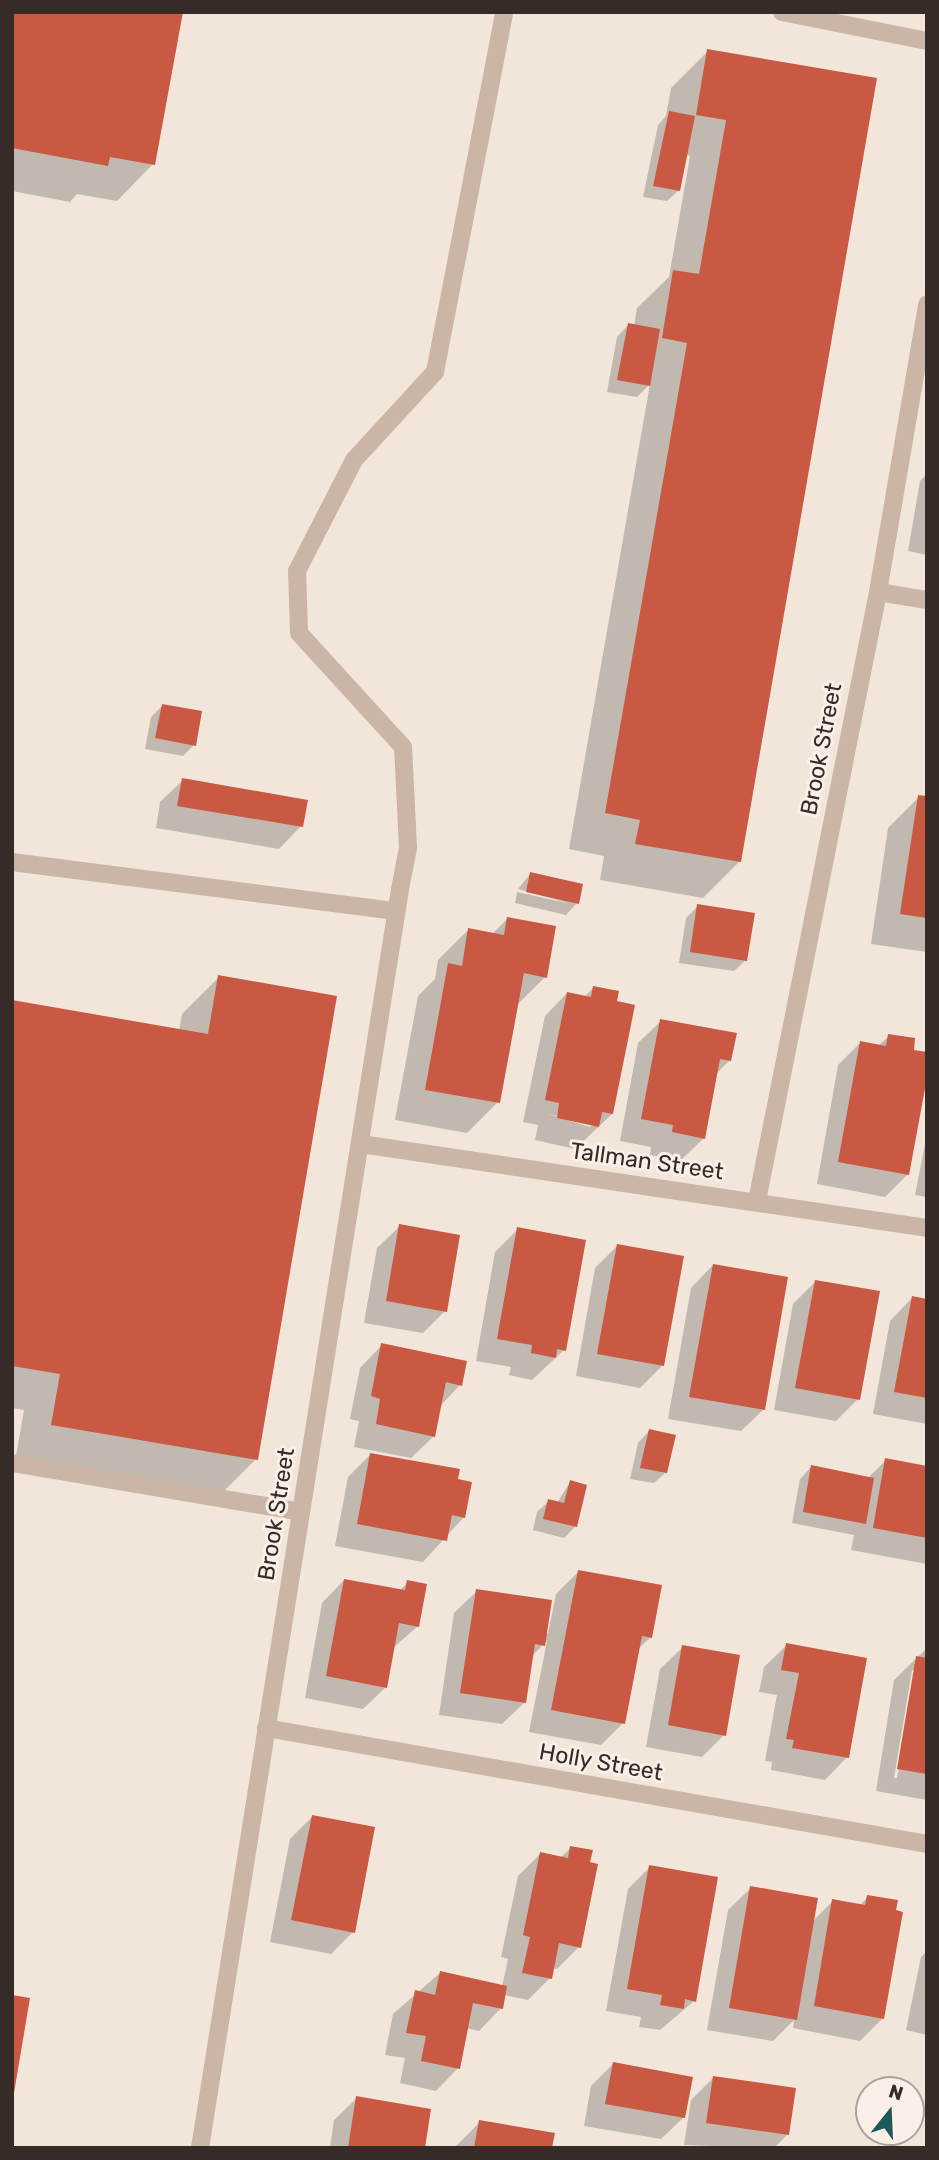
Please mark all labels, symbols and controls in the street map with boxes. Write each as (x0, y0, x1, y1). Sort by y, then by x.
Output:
street label: Brook Street (795, 680, 847, 818)
street label: Tallman Street (569, 1137, 725, 1185)
street label: Brook Street (252, 1446, 300, 1582)
street label: Holly Street (537, 1738, 665, 1786)
north arrow (855, 2076, 925, 2146)
text: N (886, 2079, 906, 2106)

